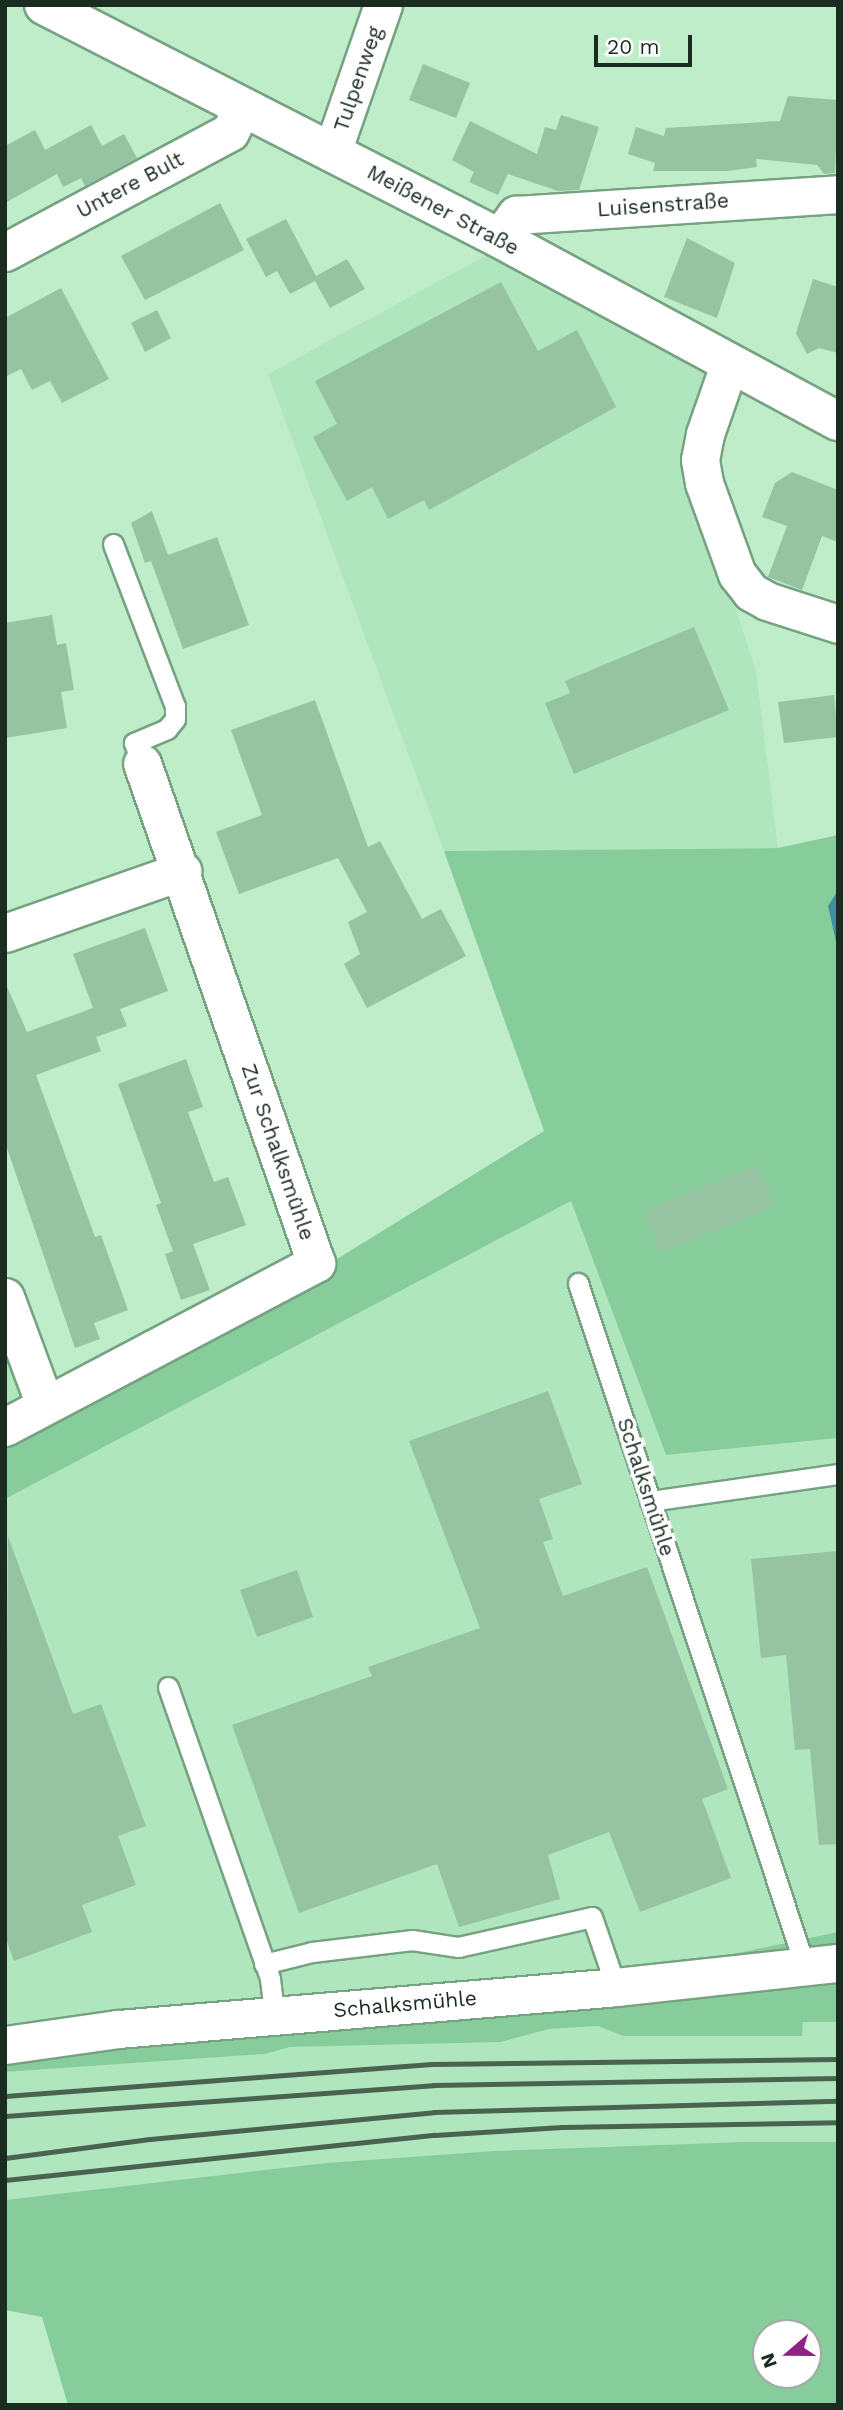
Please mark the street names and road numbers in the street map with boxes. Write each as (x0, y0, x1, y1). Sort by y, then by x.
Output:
street label: Tulpenweg (328, 23, 388, 135)
street label: Untere Bult (72, 146, 188, 224)
street label: Meißener Straße (363, 159, 523, 261)
street label: Luisenstraße (596, 188, 730, 222)
street label: Zur Schalksmühle (236, 1060, 320, 1244)
street label: Schalksmühle (612, 1415, 680, 1559)
street label: Schalksmühle (332, 1985, 478, 2023)

